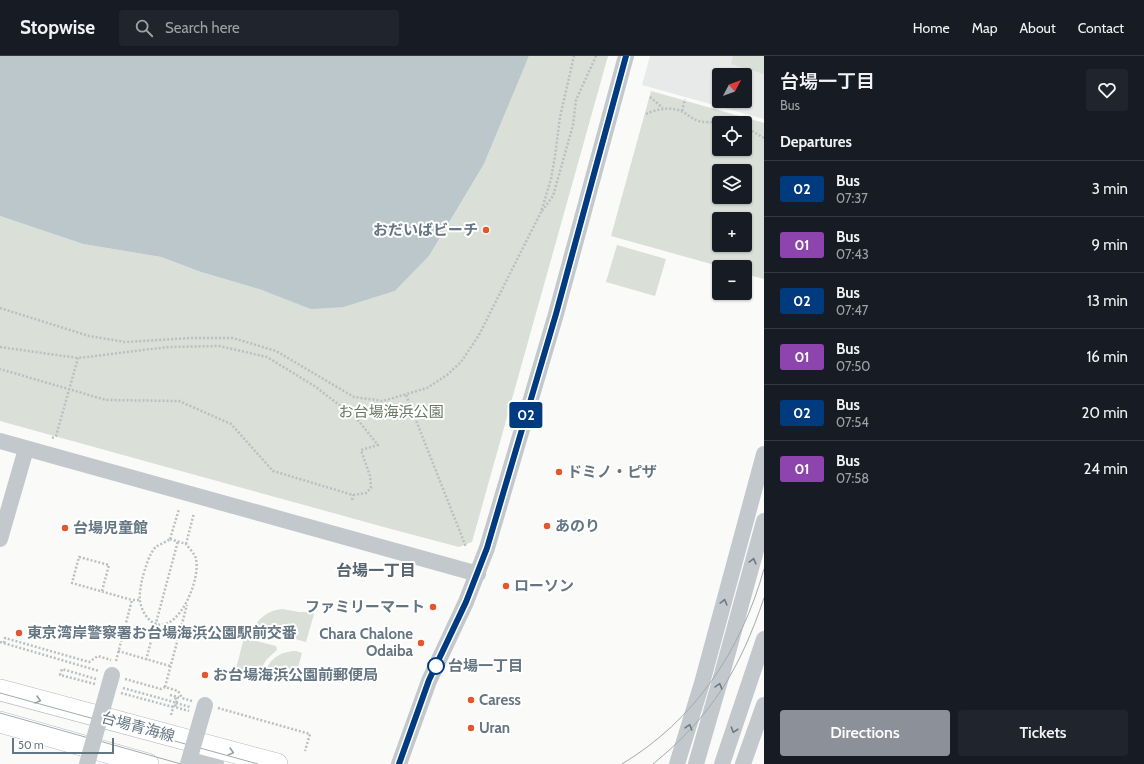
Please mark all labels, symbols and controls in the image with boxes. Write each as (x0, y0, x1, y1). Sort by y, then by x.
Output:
search box (119, 10, 399, 46)
text: Stopwise (20, 16, 95, 39)
icon: search (133, 17, 155, 39)
text: Search here (165, 19, 240, 37)
text: Home (913, 19, 950, 37)
text: Map (972, 19, 997, 37)
text: About (1019, 19, 1056, 37)
text: Contact (1078, 19, 1124, 37)
north arrow (712, 68, 752, 108)
map controls (712, 68, 752, 300)
button: heart (1086, 69, 1128, 111)
text: 台場一丁目 (780, 70, 875, 93)
text: Bus (780, 97, 800, 113)
button: locate (712, 116, 752, 156)
text: Departures (780, 133, 852, 151)
button: layers (712, 164, 752, 204)
text: Bus (836, 172, 860, 190)
text: 02 (793, 180, 811, 198)
text: 3 min (1092, 180, 1128, 198)
text: 07:37 (836, 190, 868, 206)
button: + (712, 212, 752, 252)
place label: おだいばビーチ (373, 221, 478, 239)
marker: おだいばビーチ (481, 225, 491, 235)
text: Bus (836, 228, 860, 246)
text: 01 (794, 236, 810, 254)
text: 9 min (1091, 236, 1128, 254)
text: 07:43 (836, 246, 869, 262)
button: − (712, 260, 752, 300)
text: Bus (836, 284, 860, 302)
text: 02 (793, 292, 811, 310)
text: 13 min (1087, 292, 1128, 310)
text: 07:47 (836, 302, 868, 318)
text: Bus (836, 340, 860, 358)
text: 01 (794, 348, 810, 366)
text: 16 min (1086, 348, 1128, 366)
text: 07:50 (836, 358, 870, 374)
text: Bus (836, 396, 860, 414)
line badge: 02 (508, 402, 544, 428)
park label: お台場海浜公園 (338, 403, 444, 421)
text: 02 (793, 404, 811, 422)
text: 20 min (1082, 404, 1128, 422)
text: 02 (517, 406, 535, 424)
text: 07:54 (836, 414, 869, 430)
text: Bus (836, 452, 860, 470)
text: 01 (794, 460, 810, 478)
text: 24 min (1083, 460, 1128, 478)
place label: ドミノ・ピザ (567, 463, 657, 481)
marker: ドミノ・ピザ (554, 467, 564, 477)
text: 07:58 (836, 470, 869, 486)
place label: あのり (555, 517, 600, 535)
place label: 台場児童館 (73, 519, 148, 537)
marker: あのり (542, 521, 552, 531)
marker: 台場児童館 (60, 523, 70, 533)
one-way arrow (748, 558, 757, 565)
district label: 台場一丁目 (336, 561, 416, 580)
place label: ローソン (514, 577, 574, 595)
marker: ローソン (501, 581, 511, 591)
place label: ファミリーマート (305, 598, 425, 616)
one-way arrow (719, 598, 728, 605)
marker: ファミリーマート (428, 602, 438, 612)
place label: 東京湾岸警察署お台場海浜公園駅前交番 (27, 624, 297, 642)
place label: Chara Chalone Odaiba (319, 625, 414, 660)
marker: 東京湾岸警察署お台場海浜公園駅前交番 (14, 628, 24, 638)
marker: Chara Chalone Odaiba (416, 638, 426, 648)
marker: 台場一丁目 (427, 657, 445, 675)
place label: 台場一丁目 (448, 657, 523, 675)
place label: お台場海浜公園前郵便局 (213, 666, 378, 684)
marker: お台場海浜公園前郵便局 (200, 670, 210, 680)
one-way arrow (714, 683, 723, 690)
place label: Caress (479, 691, 521, 709)
one-way arrow (34, 695, 41, 704)
marker: Caress (466, 695, 476, 705)
street label: 台場青海線 (99, 709, 177, 745)
button: Directions (780, 710, 950, 756)
button: Tickets (958, 710, 1128, 756)
place label: Uran (479, 719, 510, 737)
marker: Uran (466, 723, 476, 733)
one-way arrow (684, 723, 693, 730)
one-way arrow (730, 726, 739, 733)
scale bar (12, 736, 114, 755)
text: 50 m (18, 738, 44, 752)
one-way arrow (227, 747, 234, 756)

